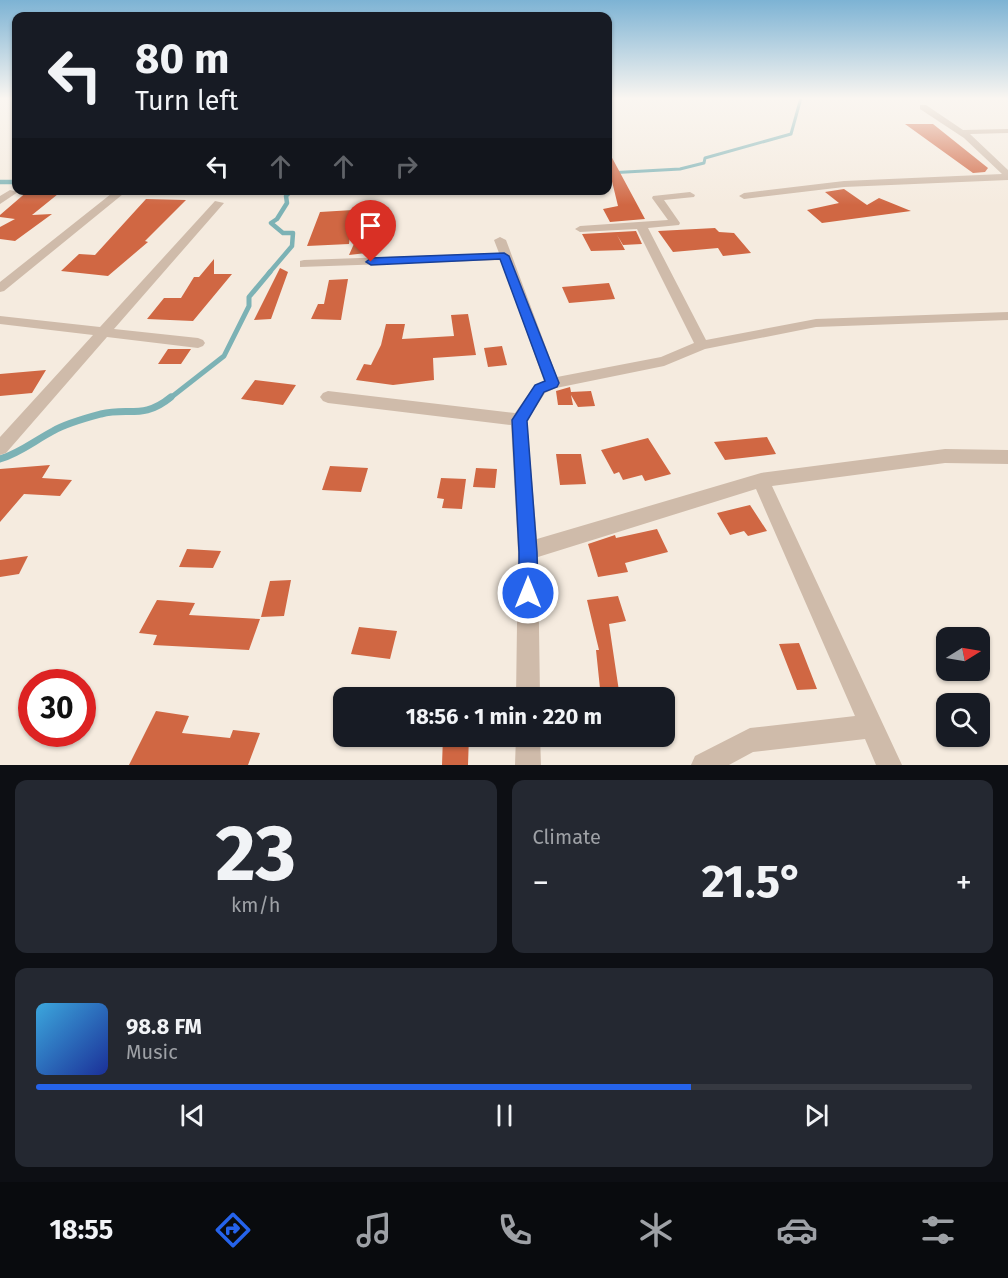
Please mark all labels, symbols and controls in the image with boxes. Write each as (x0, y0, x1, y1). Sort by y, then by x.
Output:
text: 80 m (135, 34, 229, 84)
icon: left (36, 36, 114, 114)
text: Turn left (135, 85, 238, 117)
icon: left (201, 150, 234, 183)
icon: ahead (264, 150, 297, 183)
icon: ahead (327, 150, 360, 183)
icon: right (390, 150, 423, 183)
pin (345, 200, 396, 262)
icon: arrive (354, 209, 387, 242)
position arrow (496, 561, 560, 625)
north arrow (936, 627, 990, 681)
map controls (936, 627, 990, 747)
speed limit sign: 30 (18, 669, 96, 747)
button: search (936, 693, 990, 747)
text: 18:56 · 1 min · 220 m (406, 703, 602, 730)
text: 23 (216, 807, 296, 901)
text: Climate (533, 825, 601, 849)
text: 21.5° (702, 855, 803, 909)
text: − (533, 863, 549, 903)
text: + (956, 863, 972, 903)
text: km/h (231, 893, 281, 917)
text: 98.8 FM (126, 1013, 202, 1040)
text: Music (126, 1040, 178, 1064)
icon: previous (176, 1099, 209, 1132)
icon: pause (488, 1099, 521, 1132)
icon: next (800, 1099, 833, 1132)
icon: directions (212, 1209, 254, 1251)
icon: music (353, 1209, 395, 1251)
icon: phone (494, 1209, 536, 1251)
icon: climate (635, 1209, 677, 1251)
icon: car (776, 1209, 818, 1251)
icon: filters (917, 1209, 959, 1251)
text: 18:55 (49, 1214, 113, 1246)

